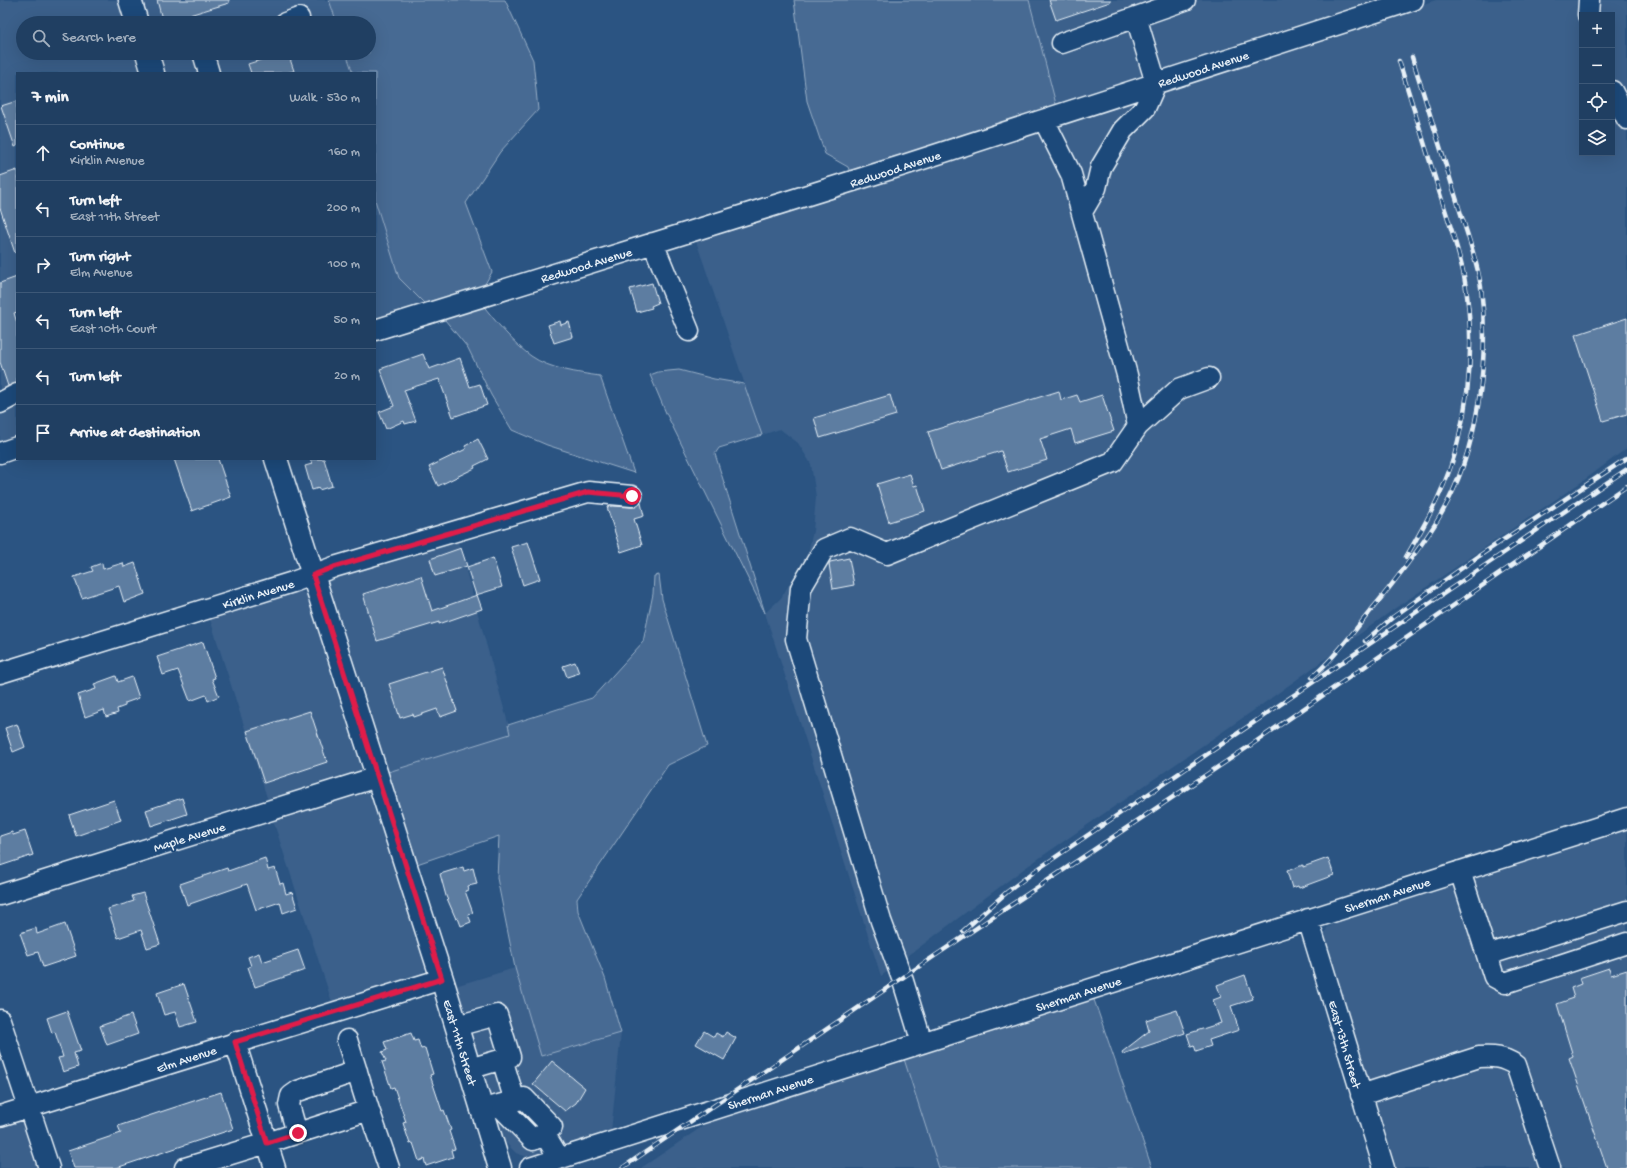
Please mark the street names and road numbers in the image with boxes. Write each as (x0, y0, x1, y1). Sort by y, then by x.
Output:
street label: Redwood Avenue (1157, 49, 1251, 92)
street label: Redwood Avenue (849, 149, 943, 192)
street label: Redwood Avenue (539, 245, 634, 287)
street label: Kirklin Avenue (221, 577, 297, 613)
street label: Maple Avenue (152, 820, 228, 856)
street label: Sherman Avenue (1343, 875, 1433, 917)
street label: Sherman Avenue (1034, 974, 1124, 1016)
street label: East 11th Street (438, 998, 479, 1089)
street label: East 13th Street (1324, 999, 1364, 1092)
street label: Elm Avenue (155, 1044, 219, 1077)
street label: Sherman Avenue (726, 1072, 816, 1114)

